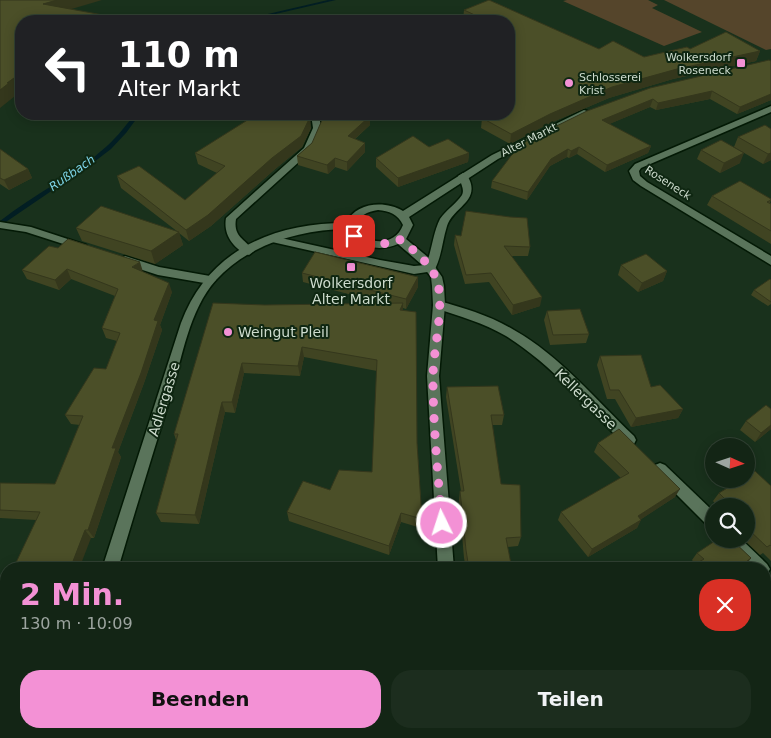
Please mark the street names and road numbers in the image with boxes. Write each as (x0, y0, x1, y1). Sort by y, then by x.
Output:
street label: Alter Markt (499, 120, 560, 160)
street label: Roseneck (642, 163, 694, 203)
street label: Adlergasse (145, 360, 183, 438)
street label: Kellergasse (552, 366, 620, 432)

